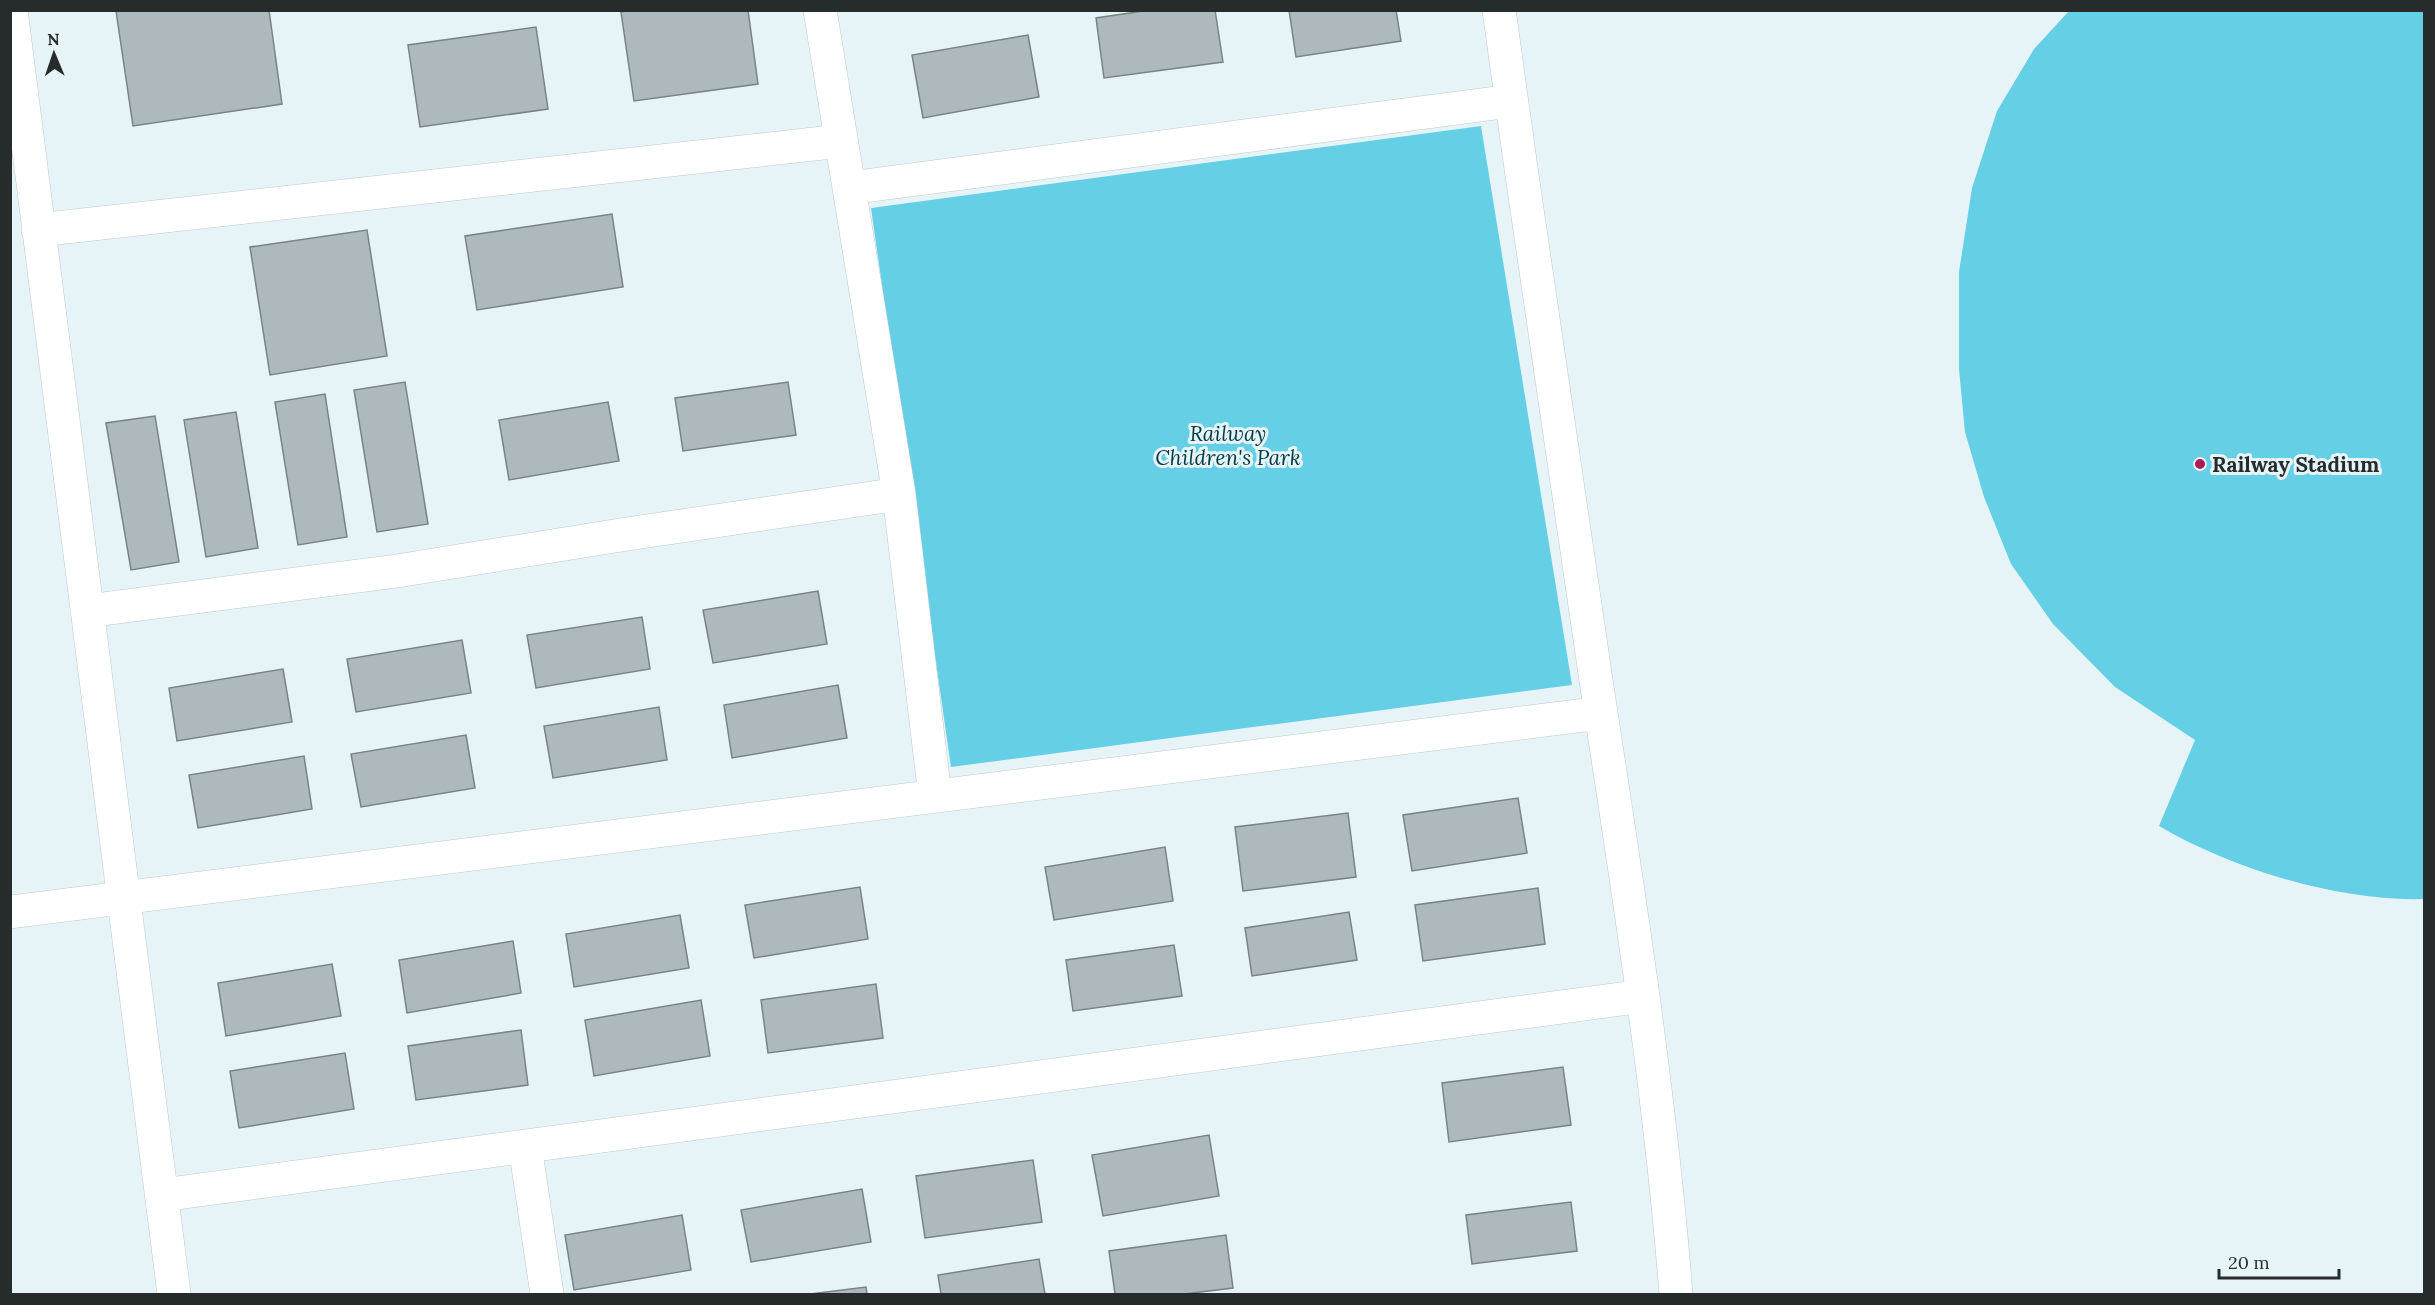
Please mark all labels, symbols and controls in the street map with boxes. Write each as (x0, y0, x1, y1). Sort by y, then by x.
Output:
north arrow (24, 24, 84, 84)
text: N (47, 29, 60, 49)
park label: Railway Children's Park (1155, 420, 1301, 471)
place label: Railway Stadium (2212, 451, 2379, 478)
marker: Railway Stadium (2193, 457, 2207, 471)
scale bar (2219, 1242, 2339, 1280)
text: 20 m (2228, 1251, 2270, 1274)

